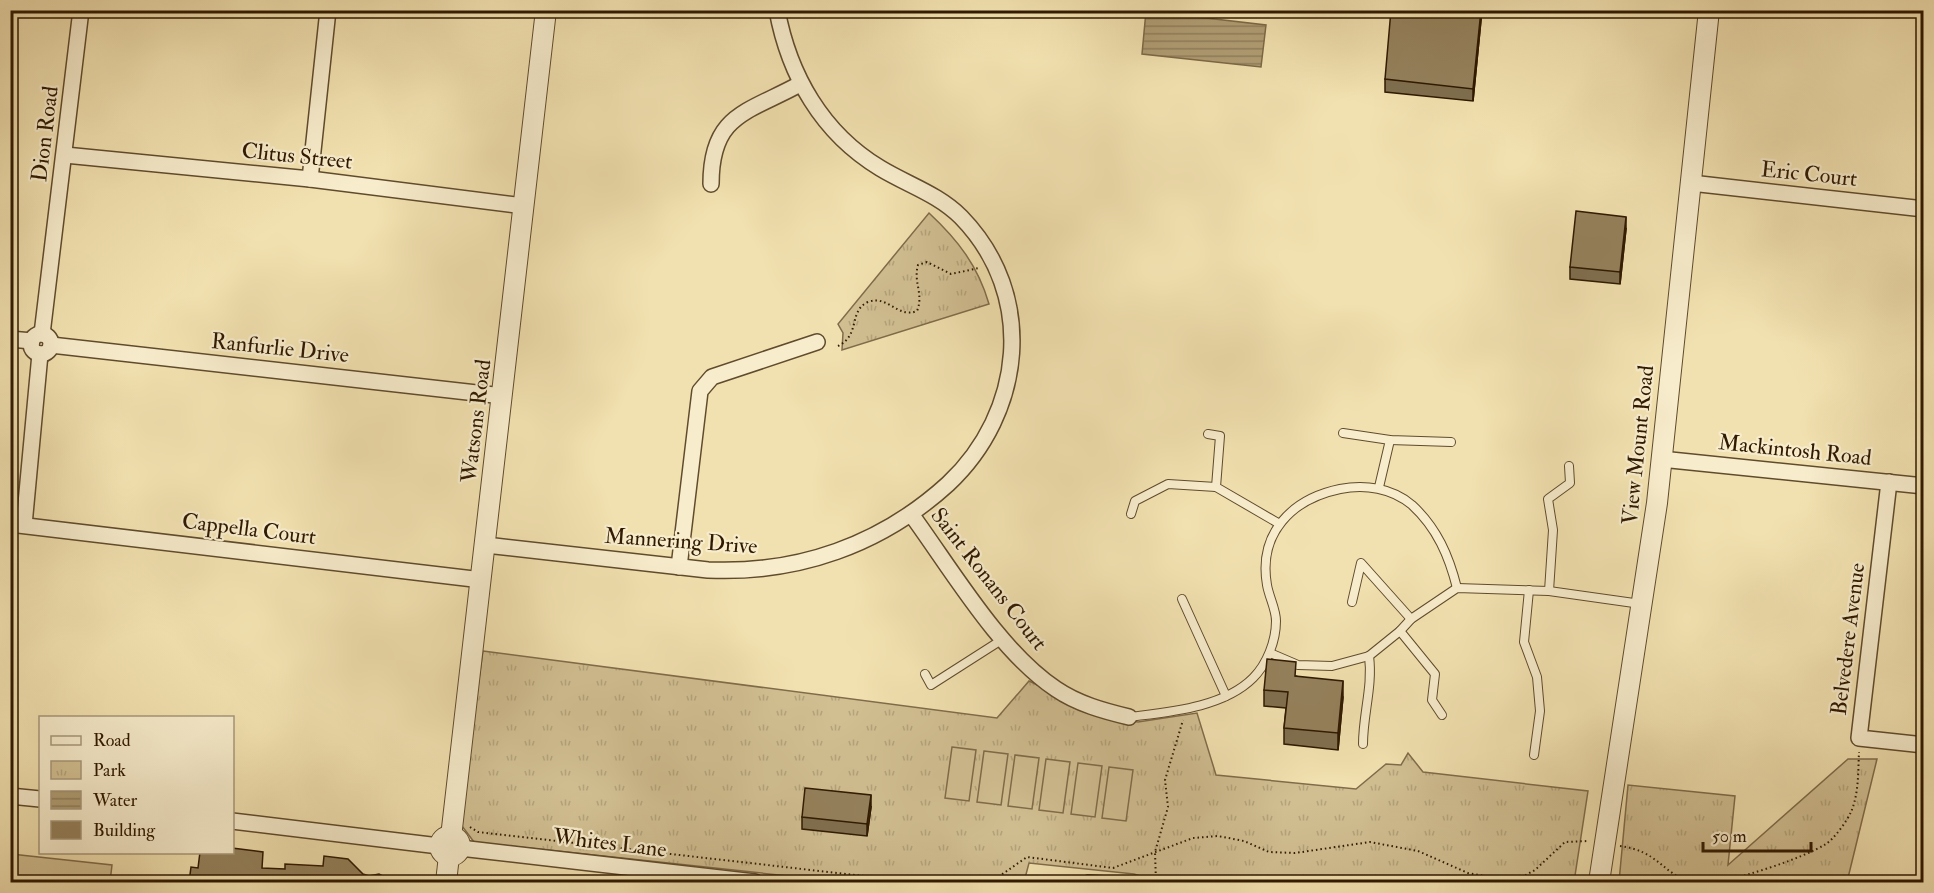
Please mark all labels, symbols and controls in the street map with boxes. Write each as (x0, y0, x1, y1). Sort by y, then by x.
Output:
street label: Dion Road (25, 84, 65, 183)
street label: Clitus Street (240, 136, 354, 176)
street label: Eric Court (1759, 155, 1859, 193)
street label: Ranfurlie Drive (210, 327, 350, 369)
street label: Watsons Road (454, 357, 497, 485)
street label: View Mount Road (1616, 364, 1660, 526)
street label: Mackintosh Road (1717, 428, 1873, 472)
street label: Saint Ronans Court (925, 502, 1053, 656)
street label: Cappella Court (180, 507, 318, 552)
street label: Mannering Drive (604, 522, 758, 560)
street label: Belvedere Avenue (1825, 561, 1871, 717)
legend (39, 716, 234, 854)
text: Road (93, 729, 131, 752)
text: Park (93, 759, 126, 782)
text: Water (92, 789, 137, 812)
scale bar (1703, 815, 1811, 853)
text: Building (93, 819, 156, 842)
street label: Whites Lane (551, 822, 668, 864)
text: 50 m (1712, 825, 1747, 848)

